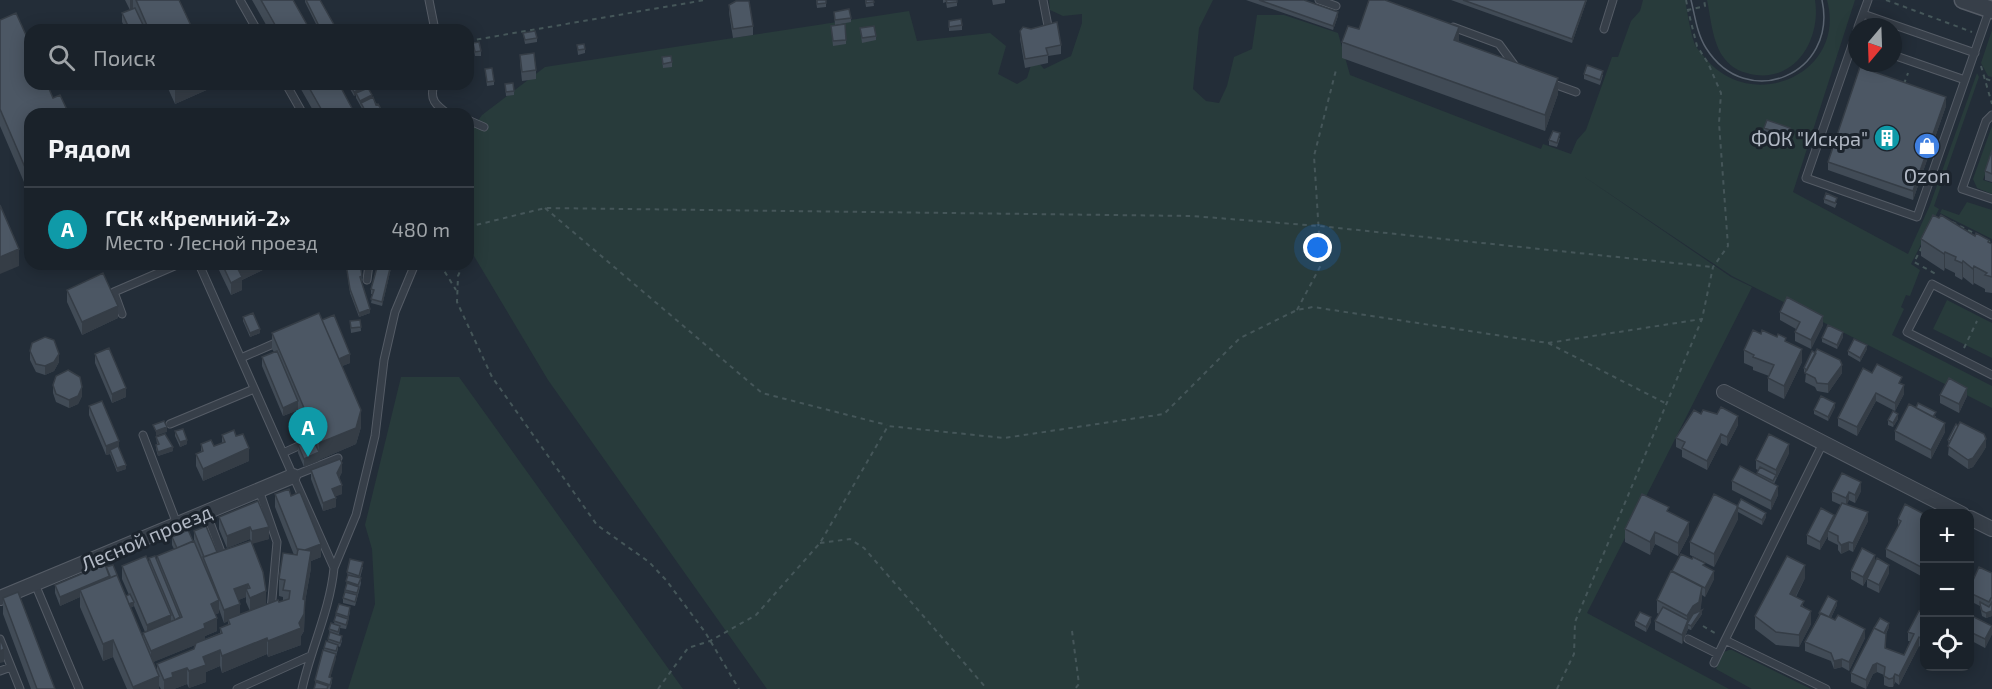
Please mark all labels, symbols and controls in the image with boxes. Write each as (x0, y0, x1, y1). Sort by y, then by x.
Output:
north arrow (1848, 18, 1902, 72)
search box (24, 24, 474, 90)
icon: search (45, 41, 78, 74)
text: Поиск (93, 44, 156, 70)
building icon: ФОК "Искра" (1872, 123, 1902, 153)
place label: ФОК "Искра" (1751, 126, 1868, 150)
shop icon: Ozon (1912, 131, 1942, 161)
text: Рядом (48, 132, 131, 163)
place label: Ozon (1904, 163, 1950, 187)
text: ГСК «Кремний-2» (105, 204, 290, 230)
text: A (61, 217, 74, 241)
text: 480 m (392, 217, 450, 241)
text: Место · Лесной проезд (105, 230, 318, 254)
your location (1303, 233, 1332, 262)
pin: A (288, 408, 328, 457)
street label: Лесной проезд (77, 499, 215, 575)
map controls (1920, 509, 1974, 671)
button: + (1920, 509, 1974, 563)
button: − (1920, 563, 1974, 617)
button: locate (1920, 617, 1974, 671)

